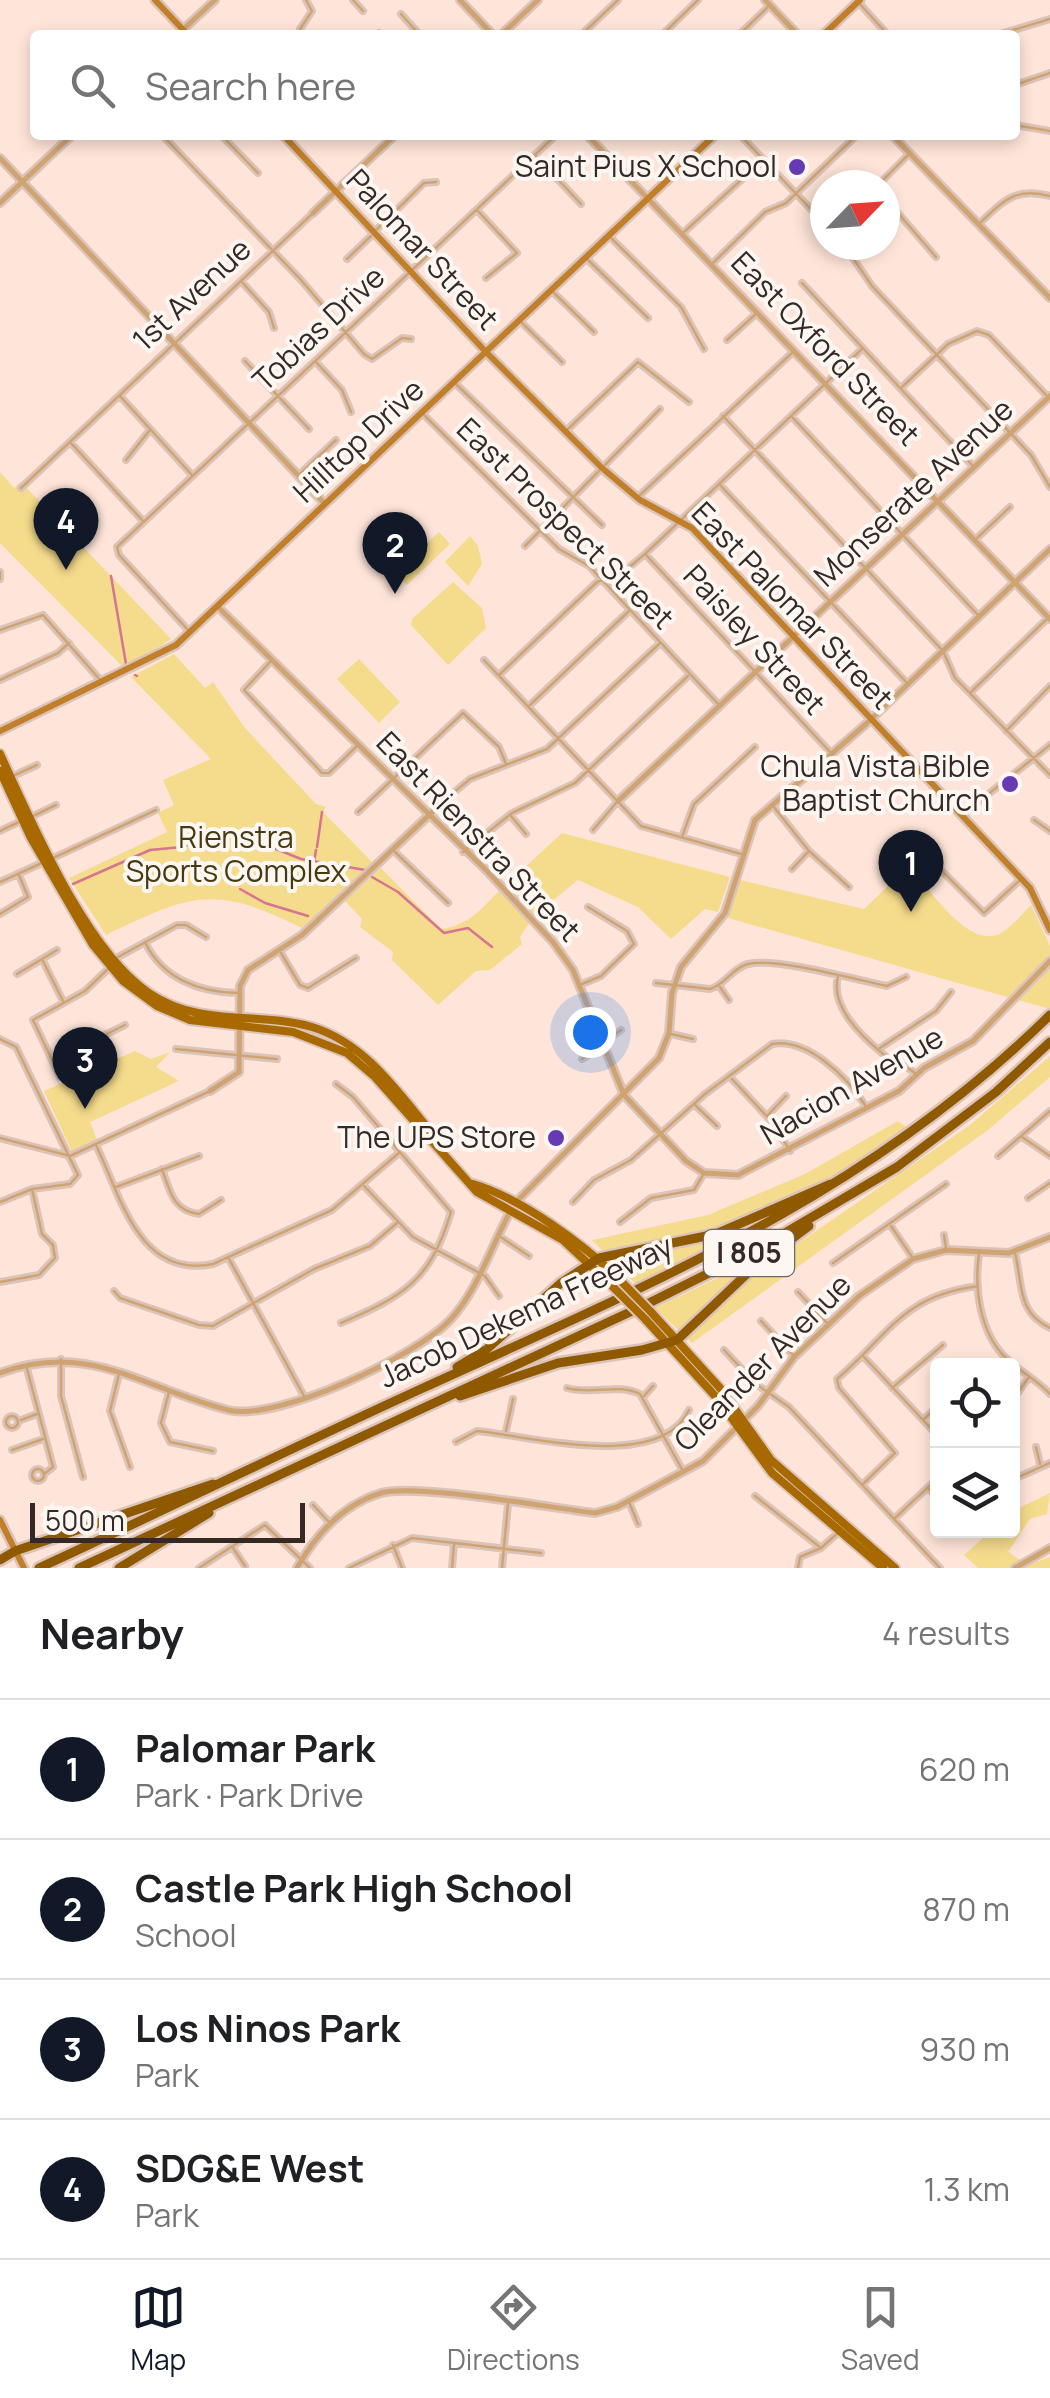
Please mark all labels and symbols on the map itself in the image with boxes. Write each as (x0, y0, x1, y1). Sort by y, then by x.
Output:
place label: Saint Pius X School (515, 145, 777, 186)
marker: Saint Pius X School (786, 156, 808, 178)
street label: Palomar Street (338, 160, 508, 338)
north arrow (810, 170, 900, 260)
street label: 1st Avenue (123, 228, 259, 359)
street label: East Oxford Street (723, 242, 929, 454)
street label: Tobias Drive (243, 256, 393, 400)
street label: Hilltop Drive (284, 369, 432, 511)
street label: Monserate Avenue (804, 389, 1022, 595)
street label: East Prospect Street (448, 408, 684, 638)
pin: 4 (34, 488, 98, 570)
street label: East Palomar Street (683, 492, 903, 718)
pin: 2 (362, 512, 428, 594)
street label: Paisley Street (675, 555, 835, 723)
street label: East Rienstra Street (368, 722, 590, 950)
place label: Chula Vista Bible Baptist Church (761, 745, 990, 820)
marker: Chula Vista Bible Baptist Church (999, 773, 1021, 795)
park label: Rienstra Sports Complex (126, 816, 347, 891)
pin: 1 (878, 830, 944, 912)
your location (565, 1007, 616, 1058)
street label: Nacion Avenue (752, 1016, 950, 1154)
pin: 3 (52, 1026, 118, 1109)
place label: The UPS Store (337, 1116, 536, 1157)
marker: The UPS Store (545, 1127, 567, 1149)
street label: Jacob Dekema Freeway (372, 1224, 679, 1397)
road number: I 805 (704, 1230, 794, 1276)
street label: Oleander Avenue (664, 1264, 860, 1460)
scale bar (30, 1498, 305, 1542)

